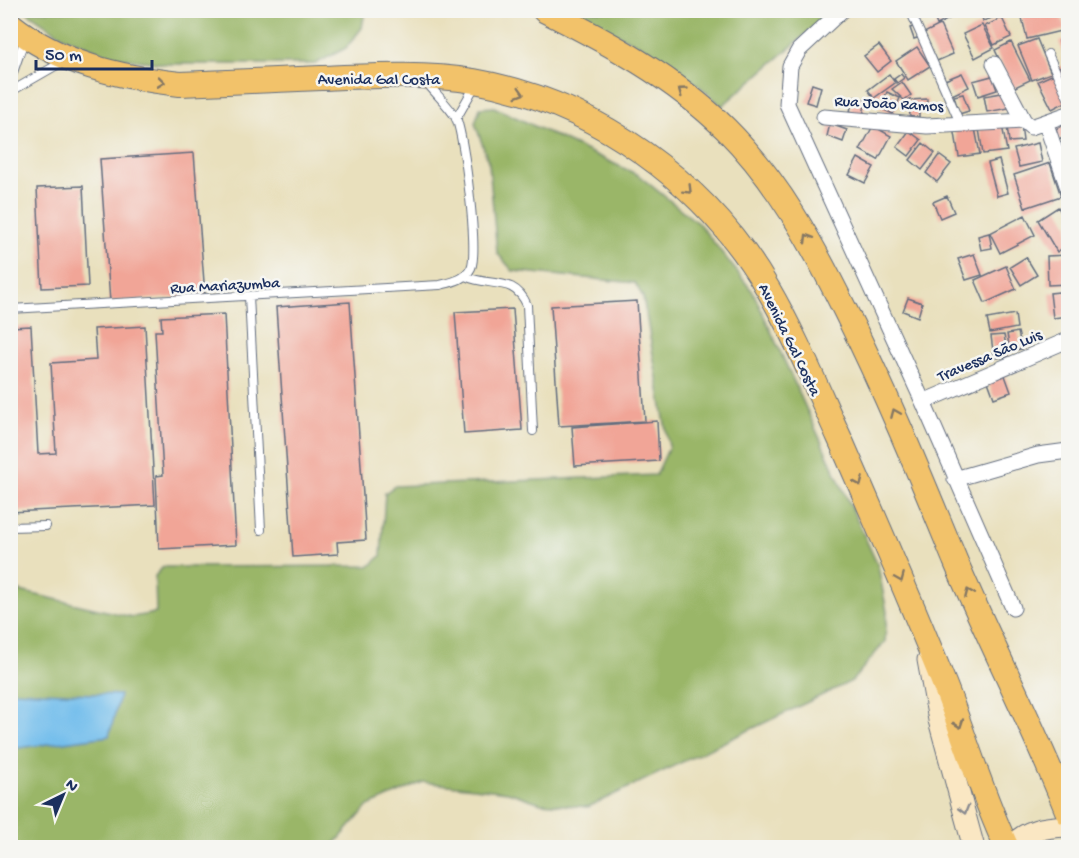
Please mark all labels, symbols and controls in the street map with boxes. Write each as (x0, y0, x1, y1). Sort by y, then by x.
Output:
scale bar (36, 33, 152, 71)
text: 50 m (45, 46, 82, 67)
street label: Avenida Gal Costa (318, 72, 441, 91)
one-way arrow (156, 75, 166, 88)
one-way arrow (514, 86, 525, 98)
one-way arrow (677, 87, 688, 98)
street label: Rua João Ramos (834, 93, 945, 118)
one-way arrow (680, 182, 691, 193)
one-way arrow (804, 234, 815, 244)
street label: Rua Mariazumba (170, 275, 282, 300)
street label: Avenida Gal Costa (752, 281, 824, 401)
street label: Travessa São Luis (934, 326, 1046, 388)
one-way arrow (890, 408, 902, 419)
one-way arrow (852, 476, 864, 487)
one-way arrow (893, 572, 905, 583)
one-way arrow (964, 588, 976, 599)
one-way arrow (951, 718, 964, 729)
north arrow (33, 765, 93, 825)
text: N (61, 776, 82, 797)
one-way arrow (957, 804, 969, 815)

